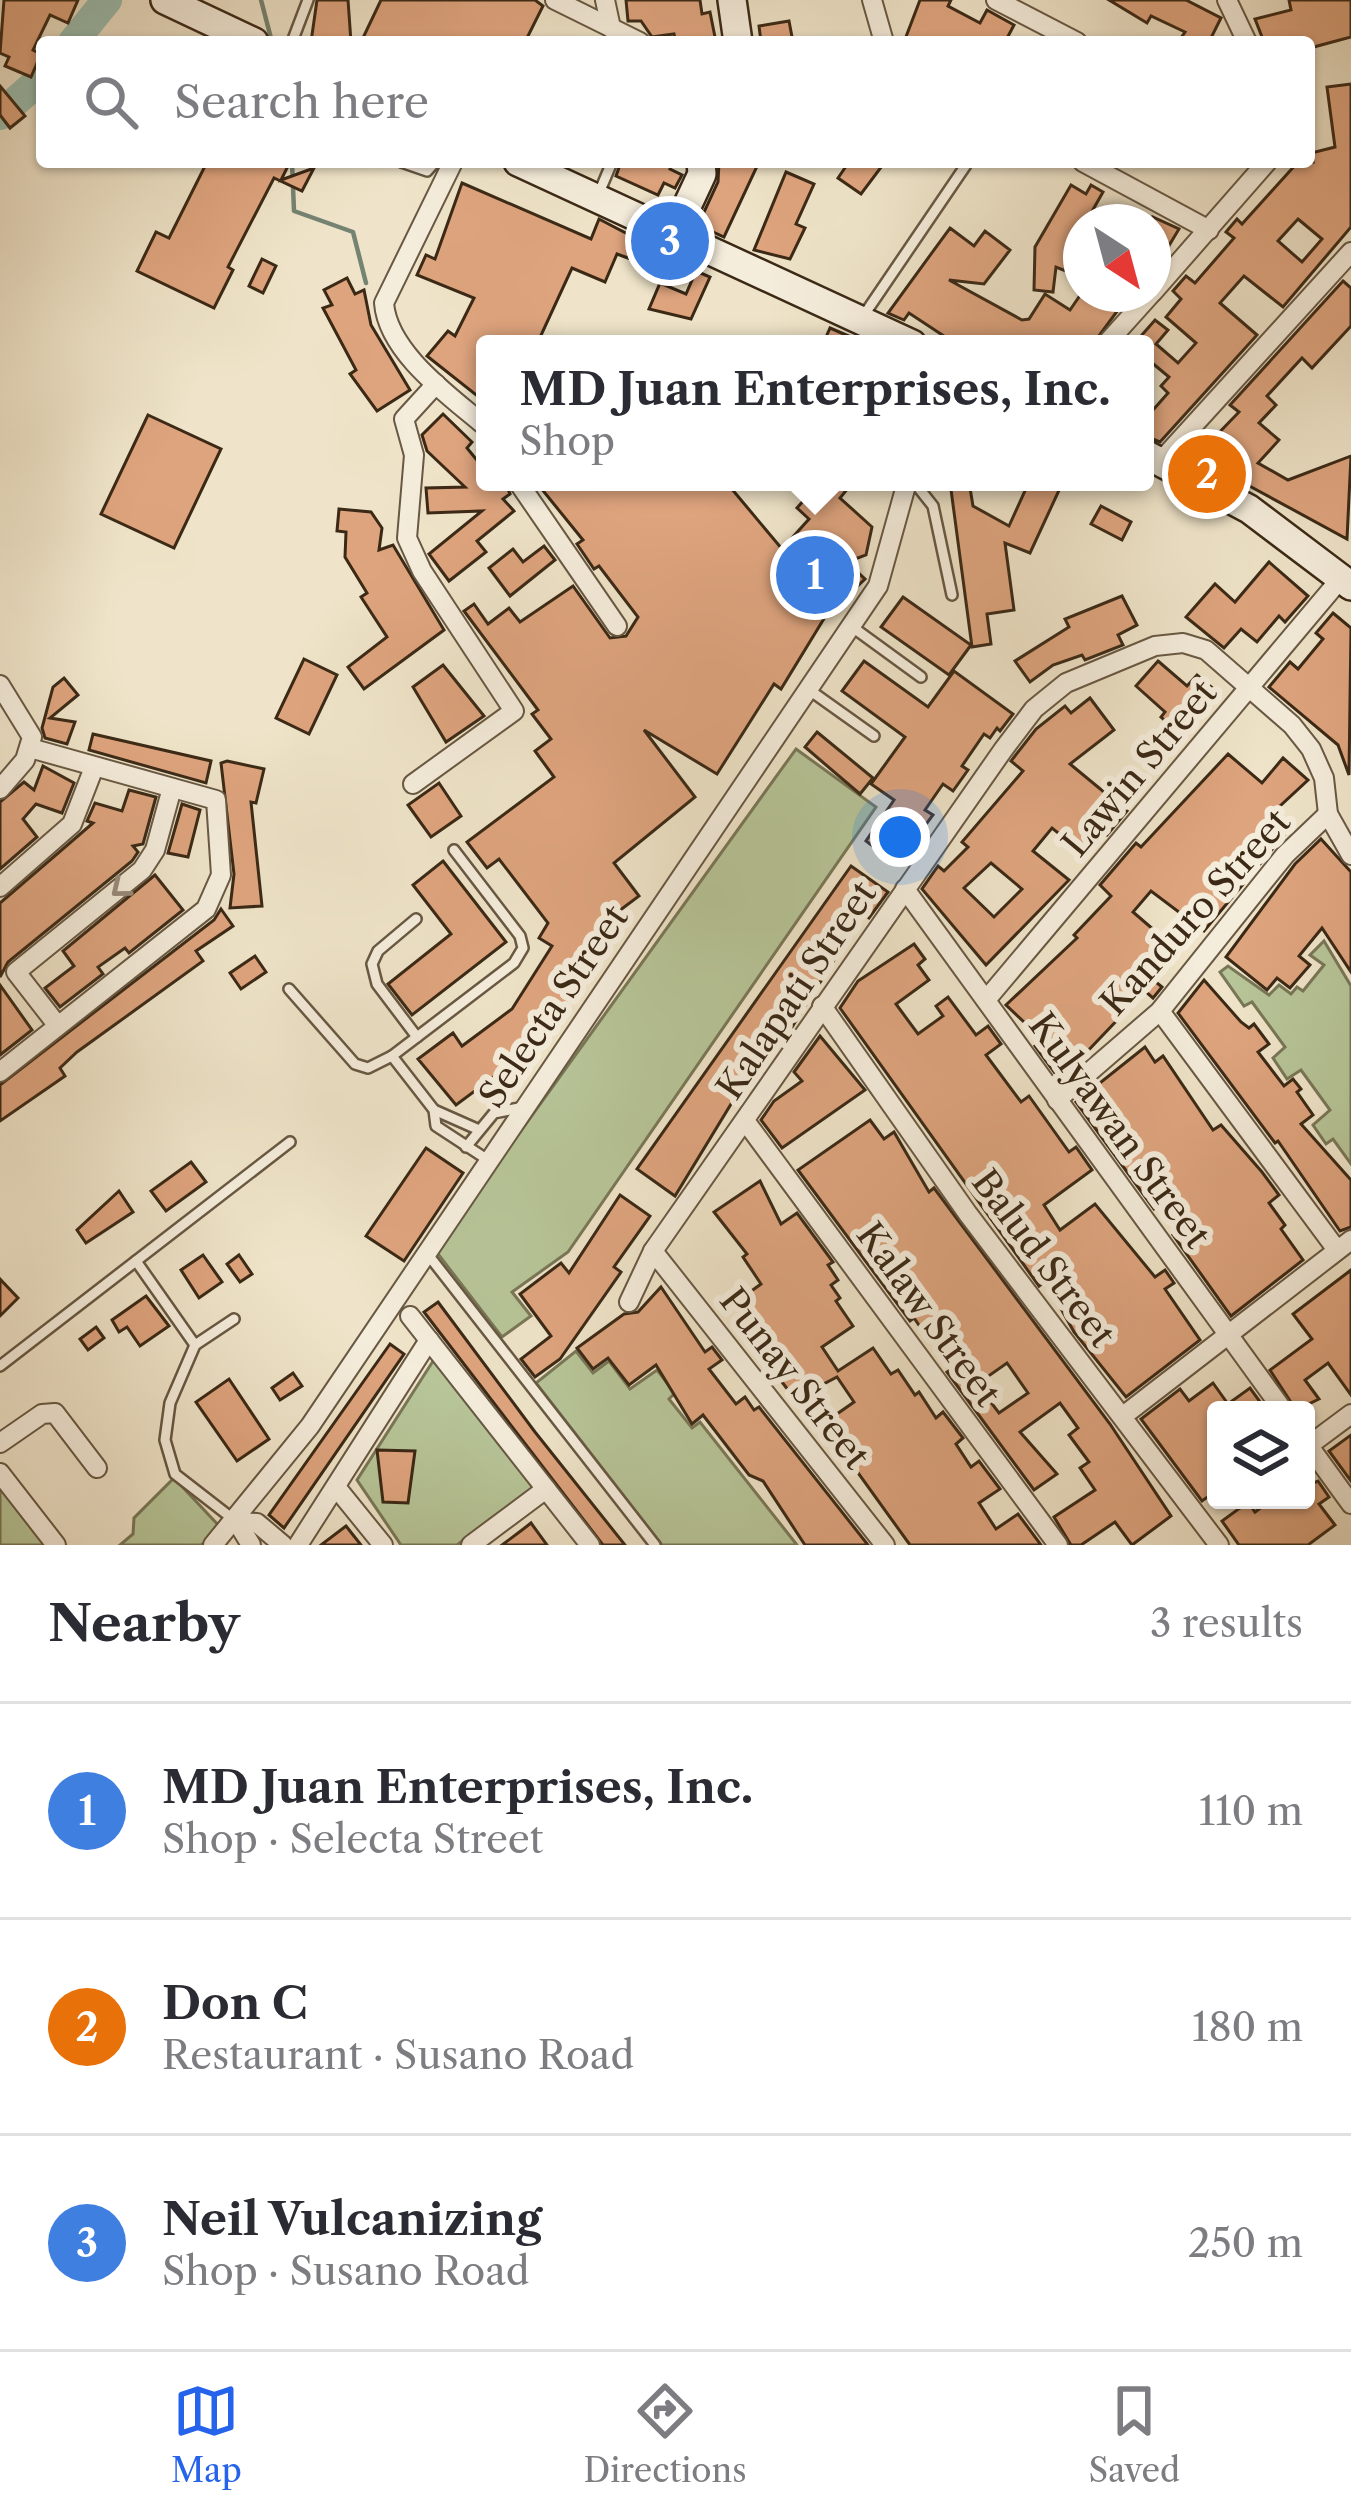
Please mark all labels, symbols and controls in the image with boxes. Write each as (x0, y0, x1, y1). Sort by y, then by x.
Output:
search box (36, 36, 1315, 168)
icon: search (78, 69, 144, 135)
text: Search here (174, 74, 429, 130)
pin: 3 (631, 196, 709, 286)
north arrow (1063, 204, 1171, 312)
popup (476, 335, 1154, 491)
text: MD Juan Enterprises, Inc. (519, 361, 1111, 417)
text: Shop (519, 417, 615, 465)
pin: 2 (1168, 429, 1246, 519)
pin: 1 (776, 530, 854, 620)
street label: Lawin Street (1053, 671, 1226, 865)
street label: Kanduro Street (1091, 800, 1299, 1024)
your location (870, 807, 930, 867)
street label: Kalapati Street (707, 873, 885, 1107)
one-way arrow (111, 874, 133, 896)
street label: Selecta Street (469, 896, 637, 1115)
street label: Kulyawan Street (1020, 1004, 1220, 1256)
street label: Balud Street (963, 1161, 1125, 1356)
street label: Kalaw Street (848, 1214, 1010, 1415)
street label: Punay Street (711, 1279, 879, 1477)
map controls (1207, 1401, 1315, 1509)
button: layers (1207, 1401, 1315, 1509)
text: Nearby (48, 1592, 240, 1654)
text: 3 results (1150, 1599, 1303, 1647)
text: MD Juan Enterprises, Inc. (162, 1759, 753, 1815)
text: 1 (78, 1787, 96, 1835)
text: 110 m (1199, 1787, 1303, 1835)
text: Shop · Selecta Street (162, 1815, 543, 1863)
text: Don C (162, 1975, 308, 2031)
text: 2 (75, 2003, 99, 2051)
text: 180 m (1192, 2003, 1303, 2051)
text: Restaurant · Susano Road (162, 2031, 634, 2079)
text: Neil Vulcanizing (162, 2191, 542, 2247)
text: 3 (76, 2219, 98, 2267)
text: 250 m (1188, 2219, 1303, 2267)
text: Shop · Susano Road (162, 2247, 530, 2295)
tab: Map (171, 2378, 242, 2491)
tab: Directions (584, 2378, 747, 2491)
tab: Saved (1088, 2378, 1180, 2491)

